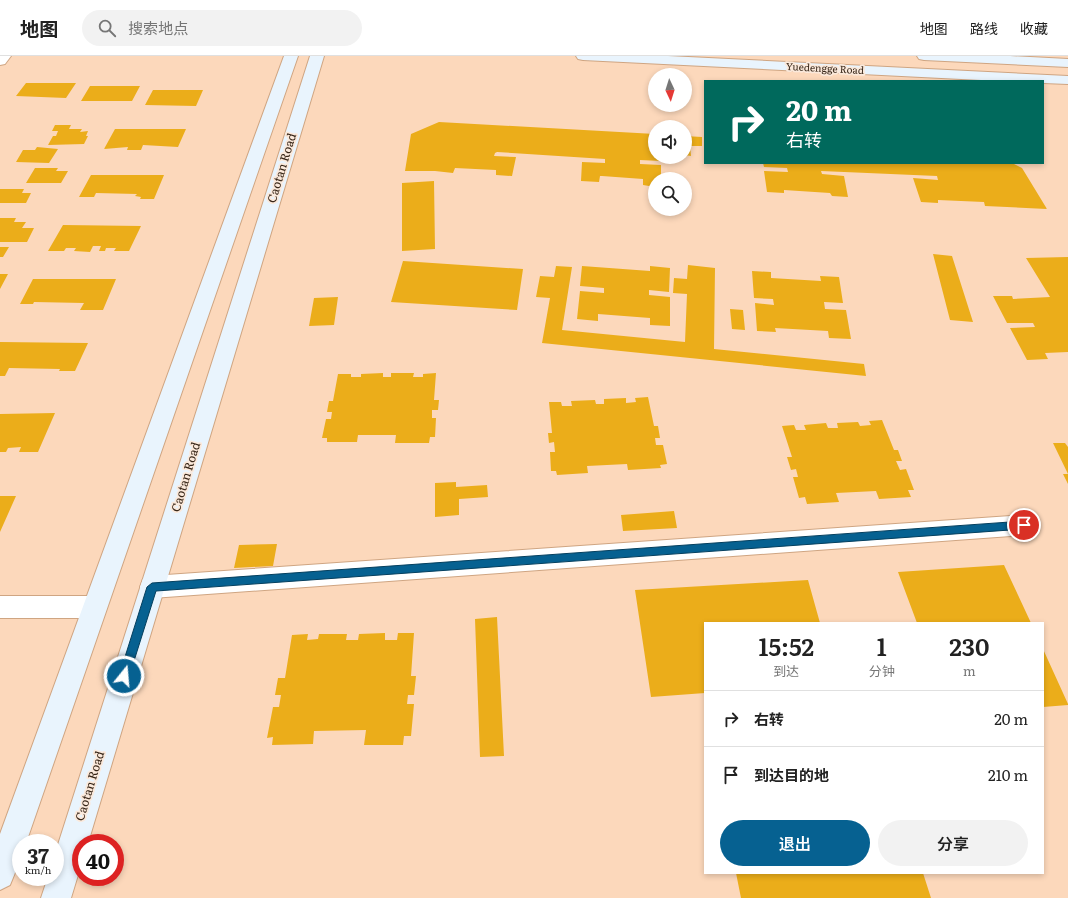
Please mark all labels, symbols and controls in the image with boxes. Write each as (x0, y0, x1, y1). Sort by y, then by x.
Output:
search box (82, 10, 362, 46)
text: 地图 (20, 14, 58, 42)
text: 搜索地点 (128, 16, 188, 39)
icon: search (96, 17, 118, 39)
text: 地图 (920, 18, 948, 38)
text: 路线 (970, 18, 998, 38)
text: 收藏 (1020, 18, 1048, 38)
street label: Yuedengge Road (786, 58, 864, 77)
north arrow (648, 68, 692, 112)
map controls (648, 68, 692, 216)
text: 20 m (786, 88, 852, 130)
icon: right (720, 96, 772, 148)
button: sound (648, 120, 692, 164)
text: 右转 (786, 126, 822, 153)
street label: Caotan Road (262, 130, 300, 205)
button: search (648, 172, 692, 216)
street label: Caotan Road (166, 439, 204, 514)
pin (1007, 508, 1041, 542)
icon: arrive (1013, 514, 1035, 536)
text: 15:52 (759, 628, 814, 663)
text: 1 (877, 628, 887, 663)
text: 230 (949, 628, 989, 663)
position arrow (103, 655, 145, 697)
text: 到达 (773, 661, 799, 680)
text: 分钟 (869, 661, 895, 680)
text: m (963, 661, 976, 680)
text: 右转 (754, 707, 784, 730)
text: 20 m (994, 707, 1028, 730)
icon: right (720, 708, 742, 730)
street label: Caotan Road (70, 748, 108, 823)
text: 到达目的地 (754, 763, 829, 786)
text: 210 m (988, 763, 1028, 786)
icon: arrive (720, 764, 742, 786)
button: 退出 (720, 820, 870, 866)
button: 分享 (878, 820, 1028, 866)
speed limit sign: 40 (72, 834, 124, 886)
text: 37 (27, 840, 49, 870)
text: km/h (25, 862, 51, 877)

